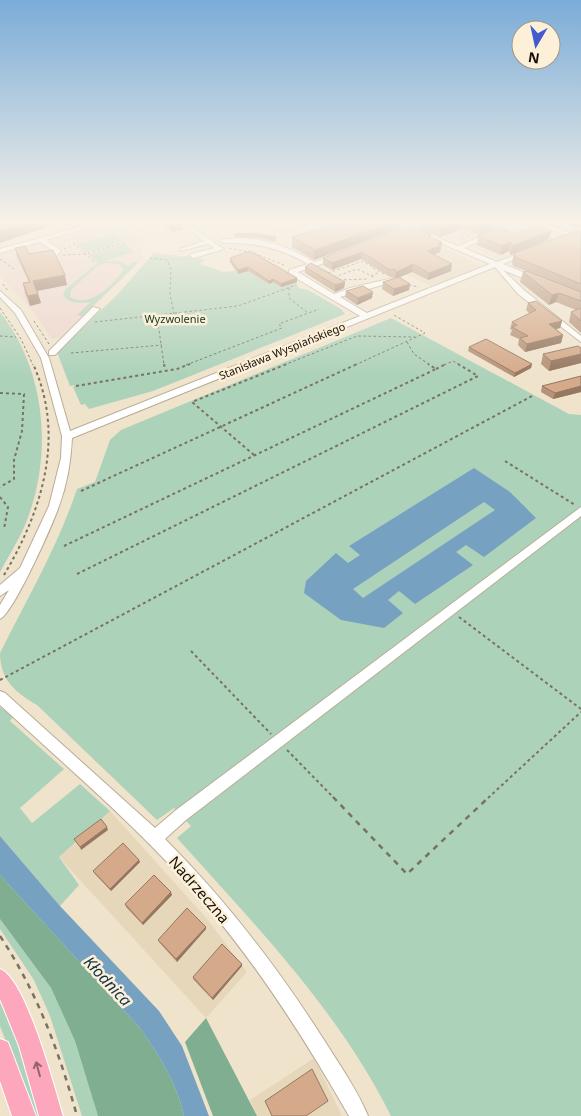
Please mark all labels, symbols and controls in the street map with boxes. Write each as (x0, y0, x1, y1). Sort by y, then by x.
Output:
north arrow (511, 20, 561, 70)
text: N (527, 48, 541, 69)
park label: Wyzwolenie (144, 311, 206, 326)
street label: Stanisława Wyspiańskiego (216, 318, 348, 383)
street label: Nadrzeczna (165, 852, 234, 927)
water label: Kłodnica (79, 951, 137, 1011)
one-way arrow (32, 1061, 42, 1077)

